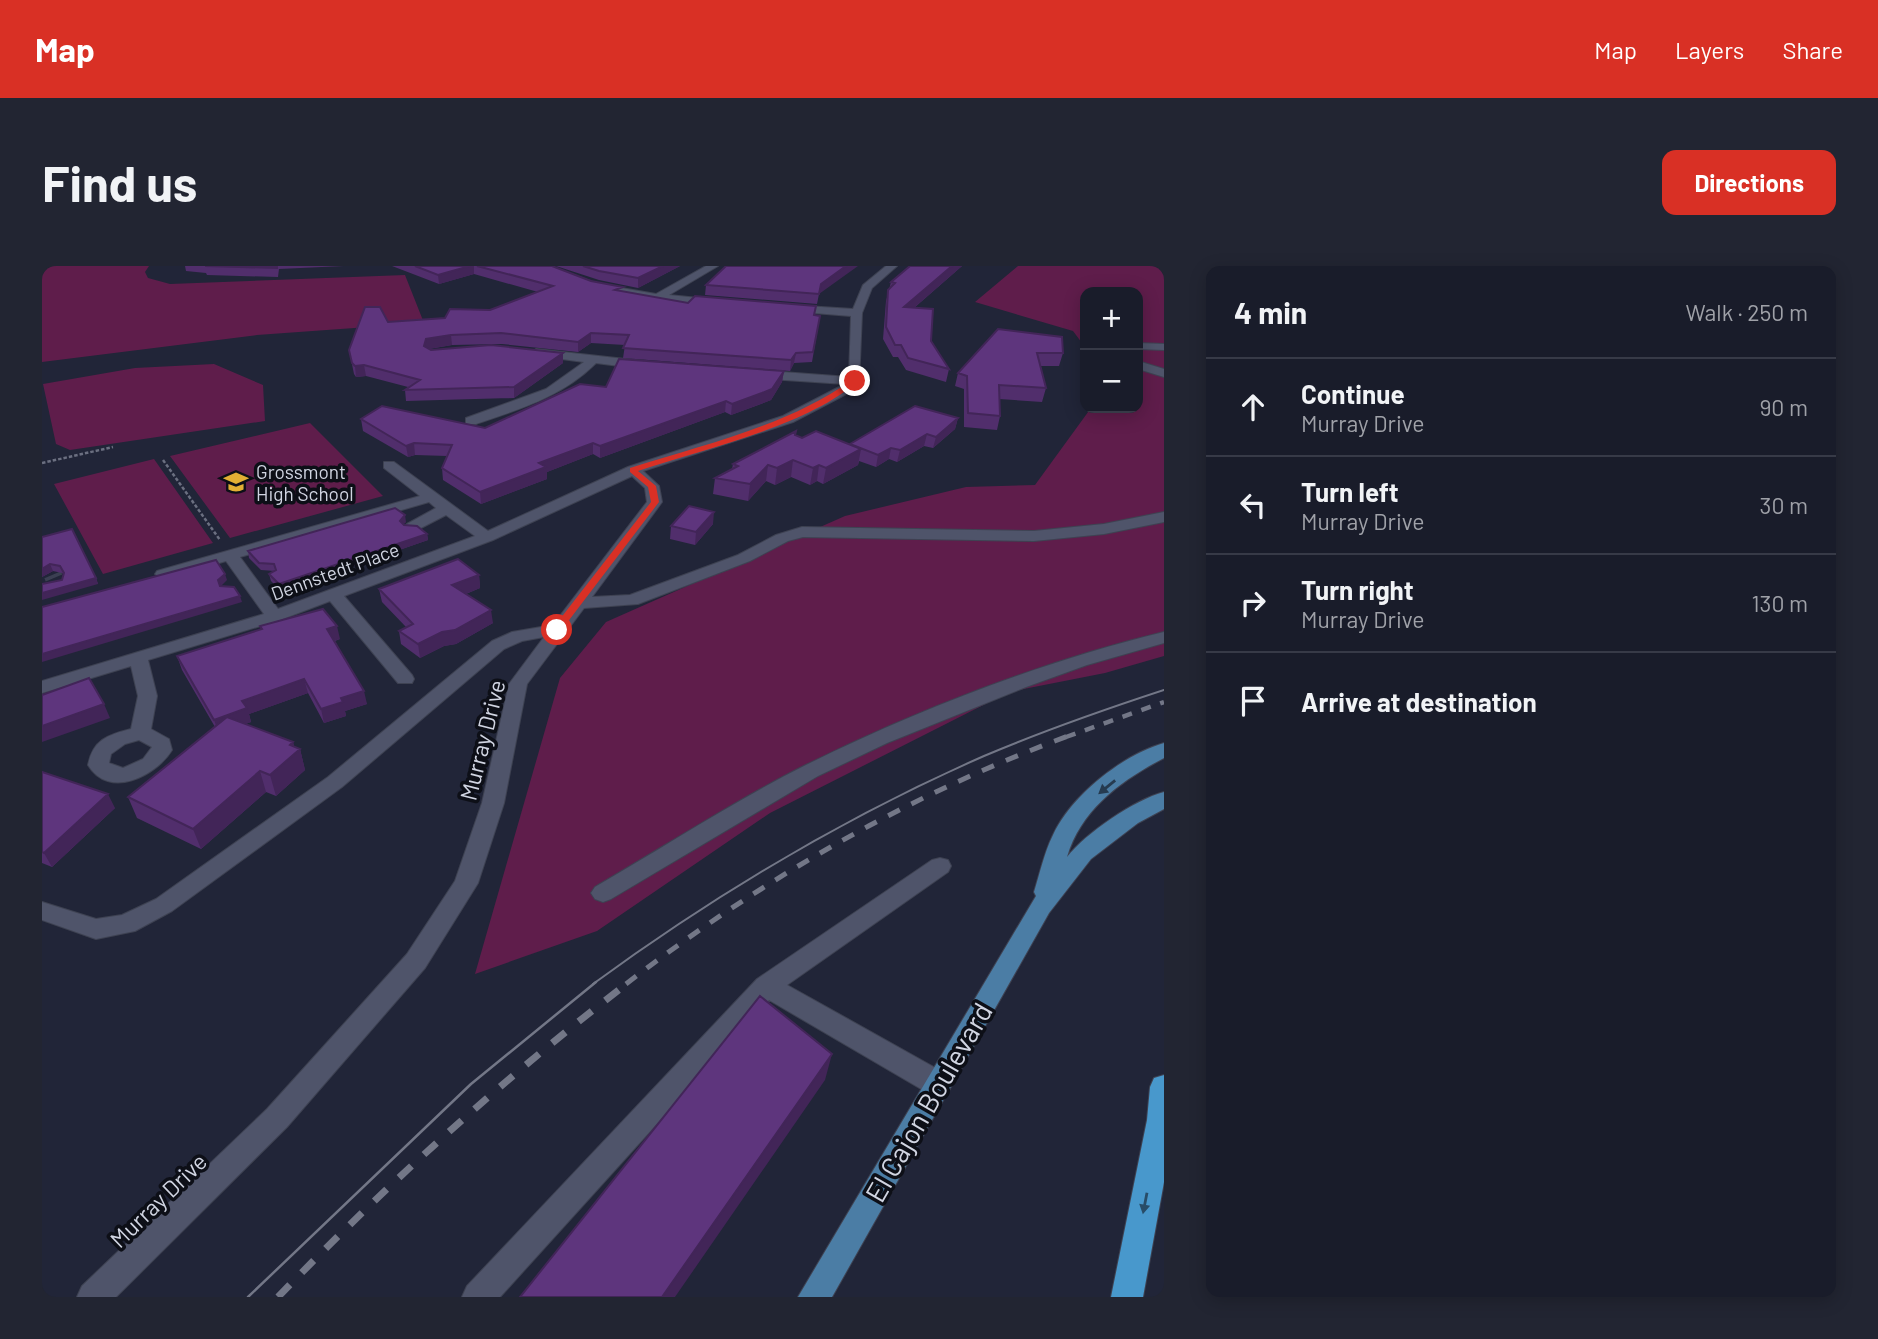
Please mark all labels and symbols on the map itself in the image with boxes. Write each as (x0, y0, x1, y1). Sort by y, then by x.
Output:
route end (839, 365, 870, 396)
place label: Grossmont High School (256, 460, 354, 505)
school or university icon: Grossmont High School (222, 468, 250, 496)
street label: Dennstedt Place (268, 537, 402, 605)
route start (541, 614, 572, 645)
street label: Murray Drive (453, 677, 511, 803)
one-way arrow (1098, 779, 1116, 794)
street label: El Cajon Boulevard (857, 996, 999, 1208)
street label: Murray Drive (104, 1147, 212, 1253)
one-way arrow (1139, 1192, 1150, 1214)

